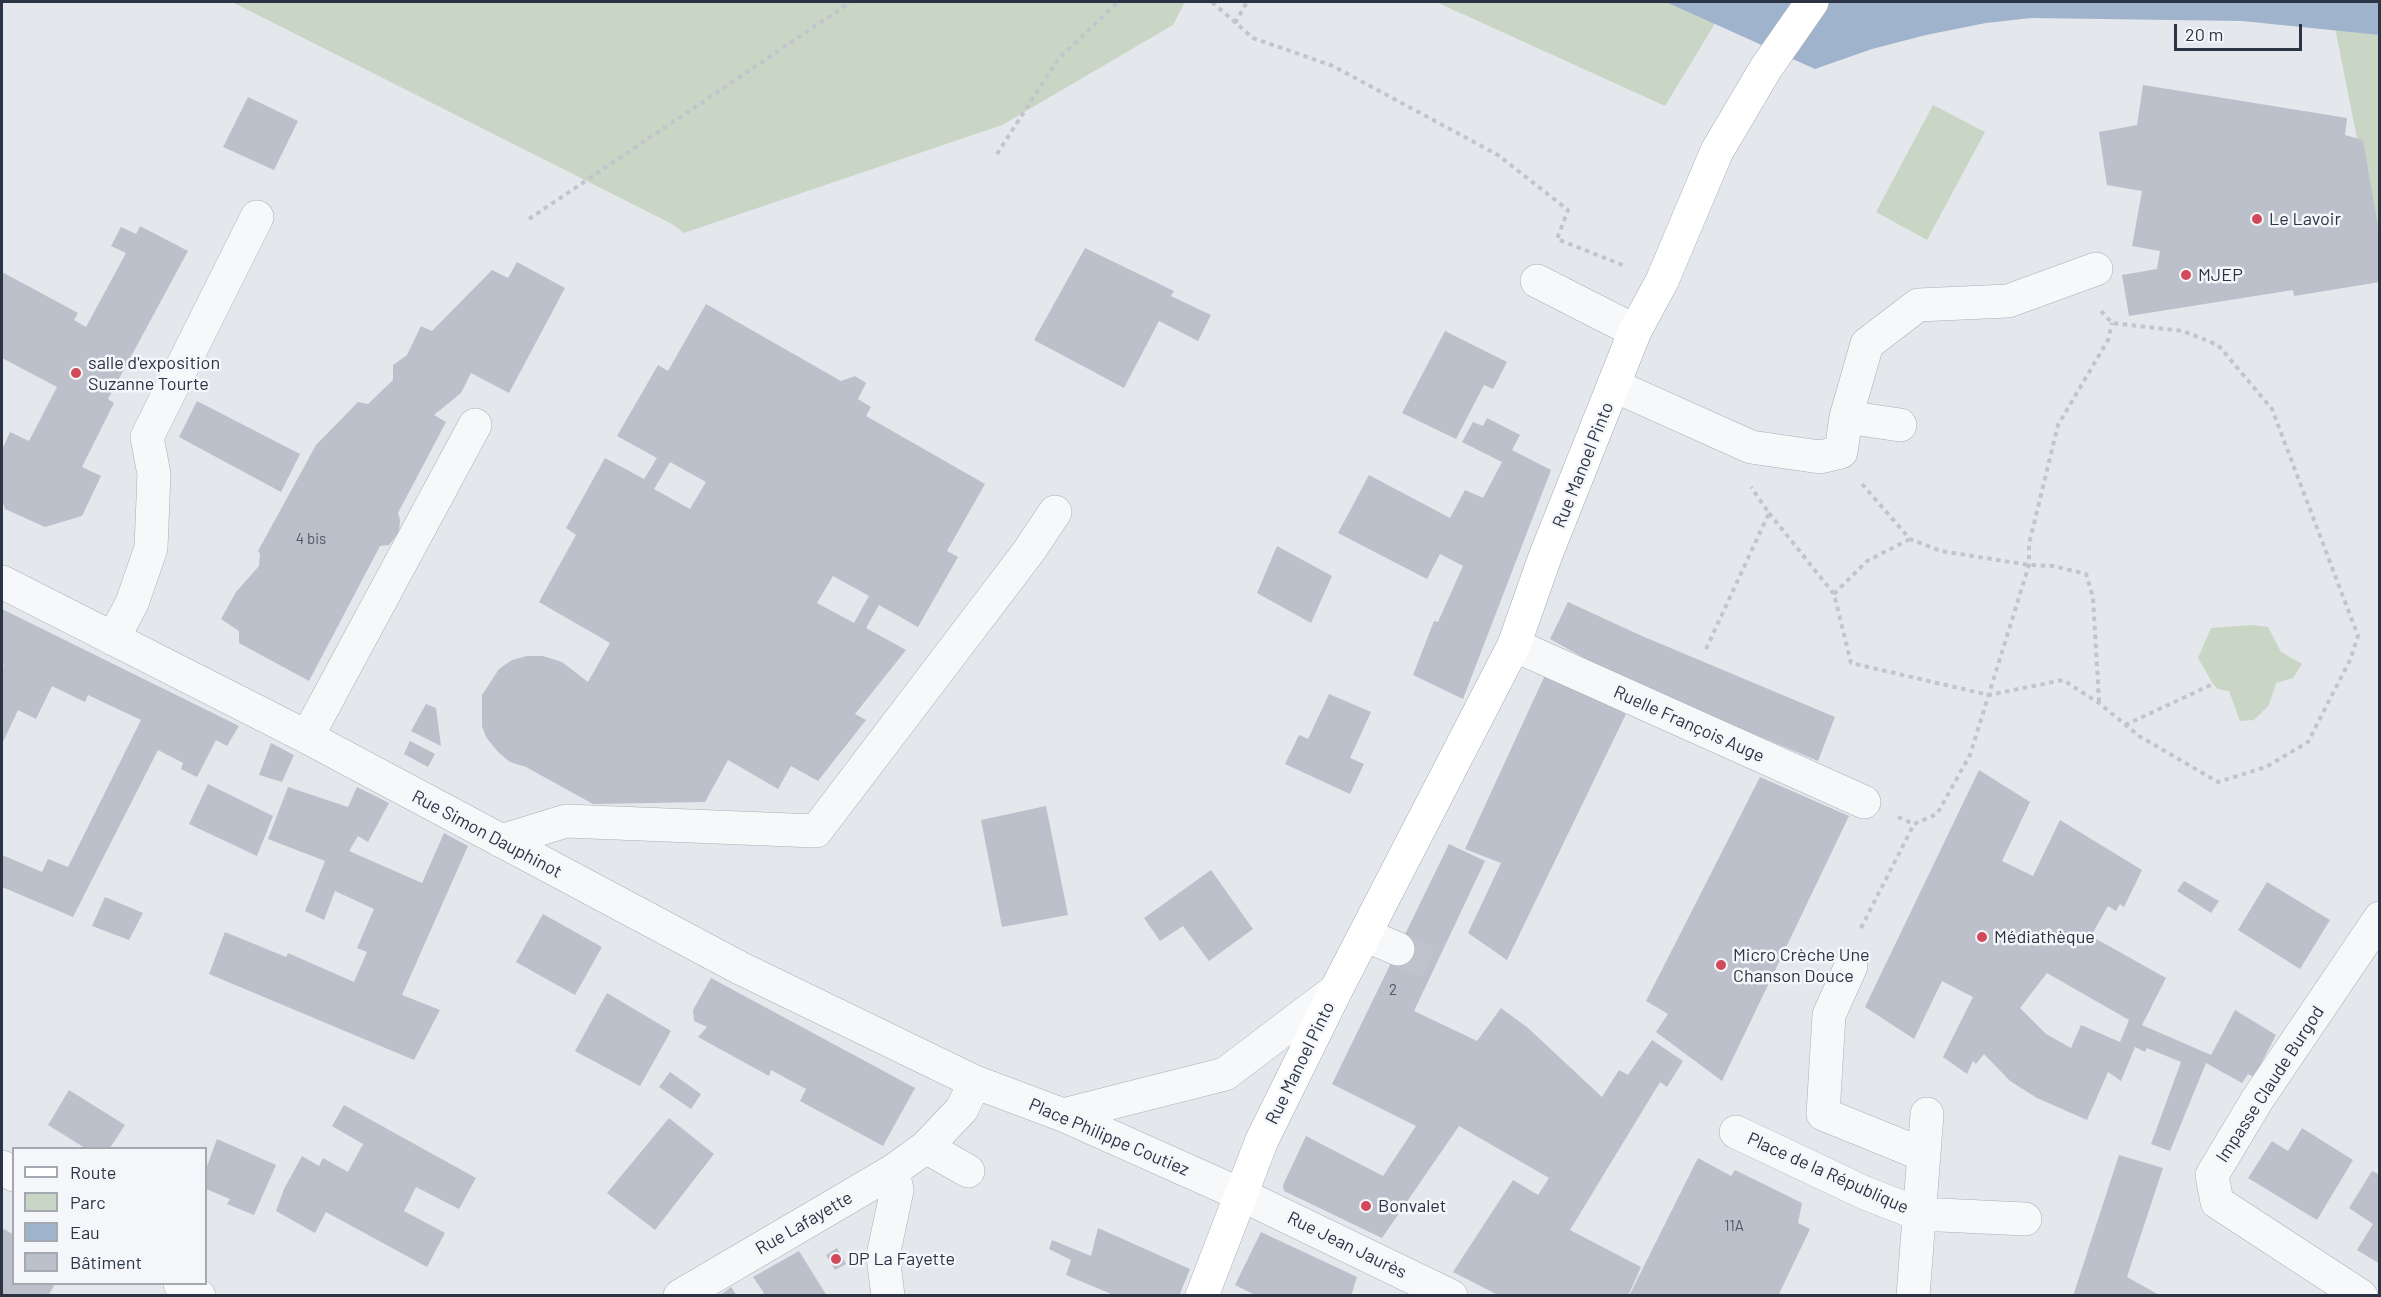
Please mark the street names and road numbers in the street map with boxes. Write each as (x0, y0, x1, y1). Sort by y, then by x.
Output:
street label: Rue Manoel Pinto (1548, 399, 1618, 531)
street label: Ruelle François Auge (1610, 681, 1768, 767)
street label: Rue Simon Dauphinot (408, 785, 566, 883)
street label: Rue Manoel Pinto (1261, 998, 1339, 1128)
street label: Impasse Claude Burgod (2211, 1002, 2329, 1166)
street label: Place Philippe Coutiez (1026, 1093, 1192, 1181)
street label: Place de la République (1744, 1128, 1912, 1218)
street label: Rue Lafayette (752, 1187, 856, 1259)
street label: Rue Jean Jaurès (1284, 1207, 1410, 1283)

